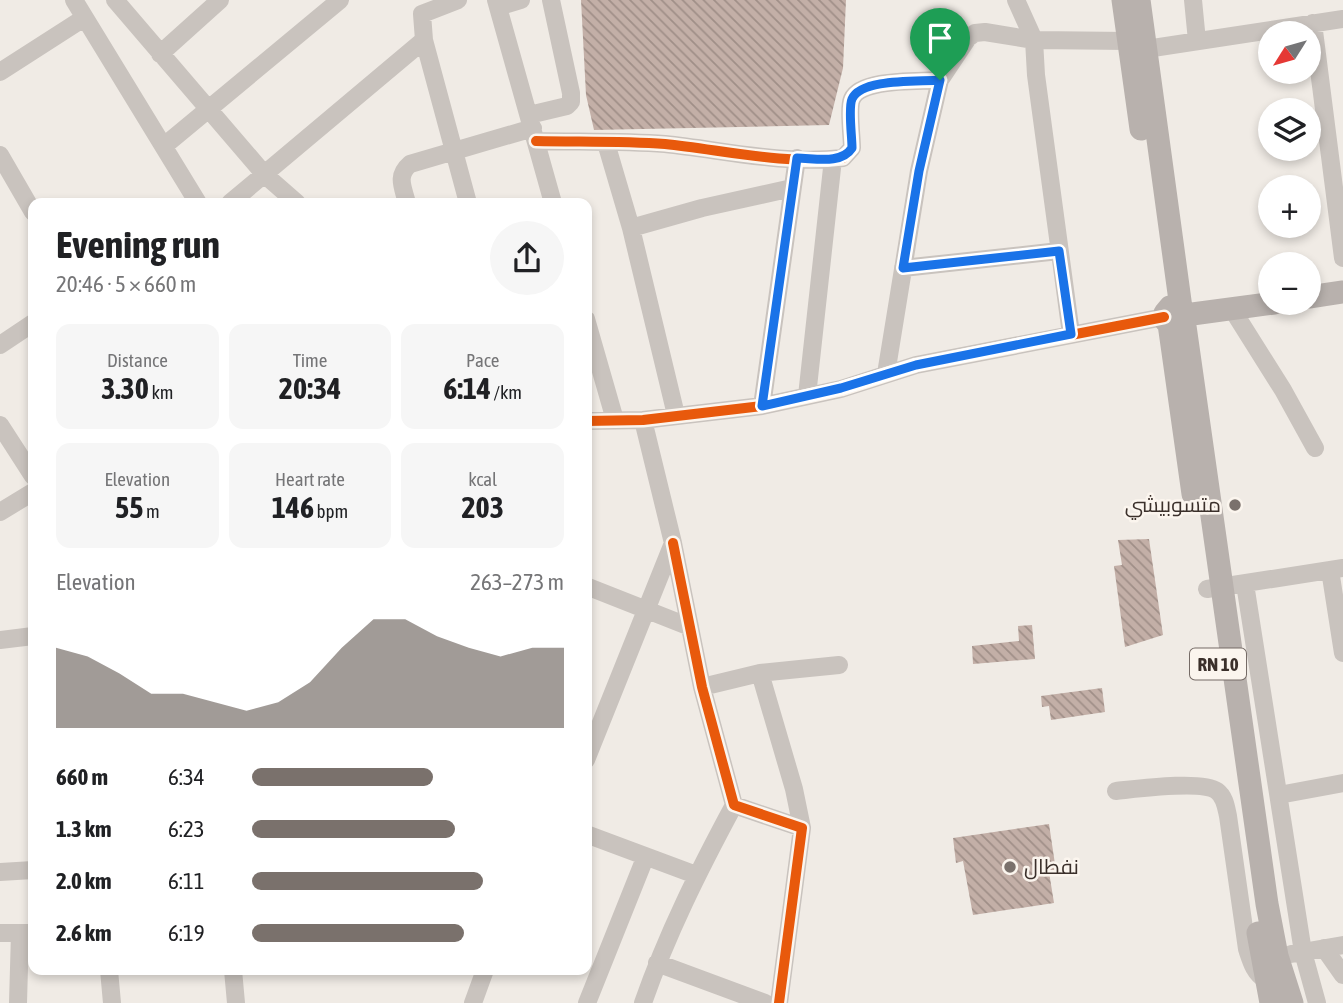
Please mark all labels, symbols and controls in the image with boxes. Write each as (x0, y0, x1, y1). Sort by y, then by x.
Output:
pin (910, 8, 970, 80)
icon: arrive (921, 19, 959, 57)
north arrow (1258, 21, 1321, 84)
map controls (1258, 21, 1321, 315)
button: layers (1258, 98, 1321, 161)
button: + (1258, 175, 1321, 238)
button: share (490, 221, 564, 295)
text: Evening run (56, 223, 220, 266)
button: − (1258, 252, 1321, 315)
text: 20:46 · 5 × 660 m (56, 271, 196, 297)
text: Distance (107, 349, 168, 371)
text: Time (293, 349, 327, 371)
text: Pace (466, 349, 499, 371)
text: 3.30 (101, 371, 149, 405)
text: 20:34 (279, 371, 341, 405)
text: 6:14 (443, 371, 491, 405)
text: km (149, 381, 173, 403)
text: /km (491, 381, 522, 403)
text: Elevation (104, 468, 170, 490)
text: Heart rate (275, 468, 345, 490)
text: kcal (468, 468, 497, 490)
text: 55 (115, 490, 143, 524)
text: 146 (272, 490, 314, 524)
text: 203 (462, 490, 504, 524)
place label: متسوبيشي (1125, 492, 1221, 520)
marker: متسوبيشي (1227, 497, 1243, 513)
text: m (143, 500, 160, 522)
text: bpm (314, 500, 348, 522)
text: Elevation (56, 569, 136, 595)
text: 263–273 m (470, 569, 564, 595)
road number: RN 10 (1190, 649, 1246, 680)
text: 660 m (56, 764, 108, 790)
text: 6:34 (168, 764, 205, 790)
text: 1.3 km (56, 816, 112, 842)
text: 6:23 (168, 816, 205, 842)
place label: نفطال (1024, 854, 1079, 880)
marker: نفطال (1002, 859, 1018, 875)
text: 2.0 km (56, 868, 112, 894)
text: 6:11 (168, 868, 205, 894)
text: 2.6 km (56, 920, 112, 946)
text: 6:19 (168, 920, 205, 946)

